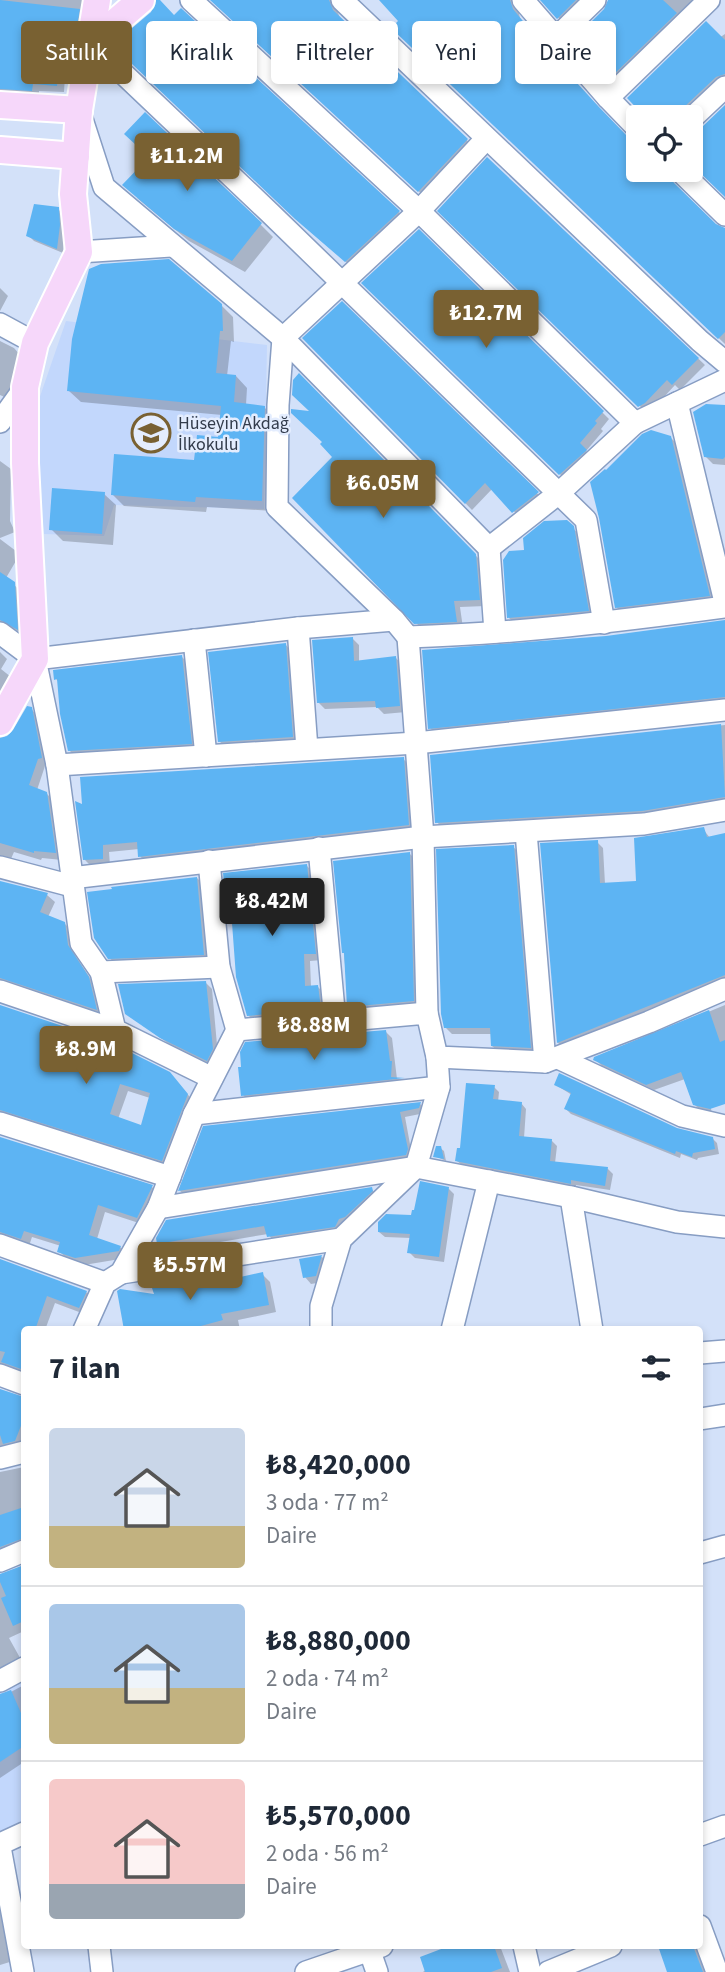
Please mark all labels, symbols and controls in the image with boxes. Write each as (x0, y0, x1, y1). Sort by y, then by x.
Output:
chip: Satılık (21, 21, 132, 84)
chip: Kiralık (146, 21, 257, 84)
chip: Filtreler (271, 21, 398, 84)
chip: Yeni (412, 21, 501, 84)
chip: Daire (515, 21, 616, 84)
map controls (626, 105, 703, 182)
button: locate (626, 105, 703, 182)
pin: ₺11.2M (130, 134, 244, 193)
text: ₺11.2M (150, 139, 224, 172)
pin: ₺12.7M (429, 290, 543, 350)
text: ₺12.7M (449, 296, 523, 329)
place label: Hüseyin Akdağ İlkokulu (178, 411, 289, 457)
school or university icon: Hüseyin Akdağ İlkokulu (130, 412, 172, 454)
pin: ₺6.05M (326, 461, 440, 520)
text: ₺6.05M (346, 466, 420, 499)
pin: ₺8.42M (215, 878, 329, 938)
text: ₺8.42M (235, 884, 309, 917)
pin: ₺8.88M (257, 1002, 371, 1062)
text: ₺8.88M (277, 1008, 351, 1041)
pin: ₺8.9M (37, 1026, 135, 1086)
text: ₺8.9M (56, 1032, 116, 1065)
pin: ₺5.57M (133, 1242, 247, 1302)
text: ₺5.57M (153, 1248, 227, 1281)
text: 7 ilan (49, 1347, 121, 1390)
icon: filters (637, 1349, 675, 1387)
text: ₺8,420,000 (266, 1443, 411, 1486)
icon: home (105, 1456, 189, 1540)
text: 3 oda · 77 m² (266, 1486, 389, 1519)
text: Daire (266, 1519, 317, 1552)
text: ₺8,880,000 (266, 1619, 411, 1662)
icon: home (105, 1632, 189, 1716)
text: 2 oda · 74 m² (266, 1662, 389, 1695)
text: Daire (266, 1695, 317, 1728)
text: ₺5,570,000 (266, 1794, 411, 1837)
icon: home (105, 1807, 189, 1891)
text: 2 oda · 56 m² (266, 1837, 389, 1870)
text: Daire (266, 1870, 317, 1903)

